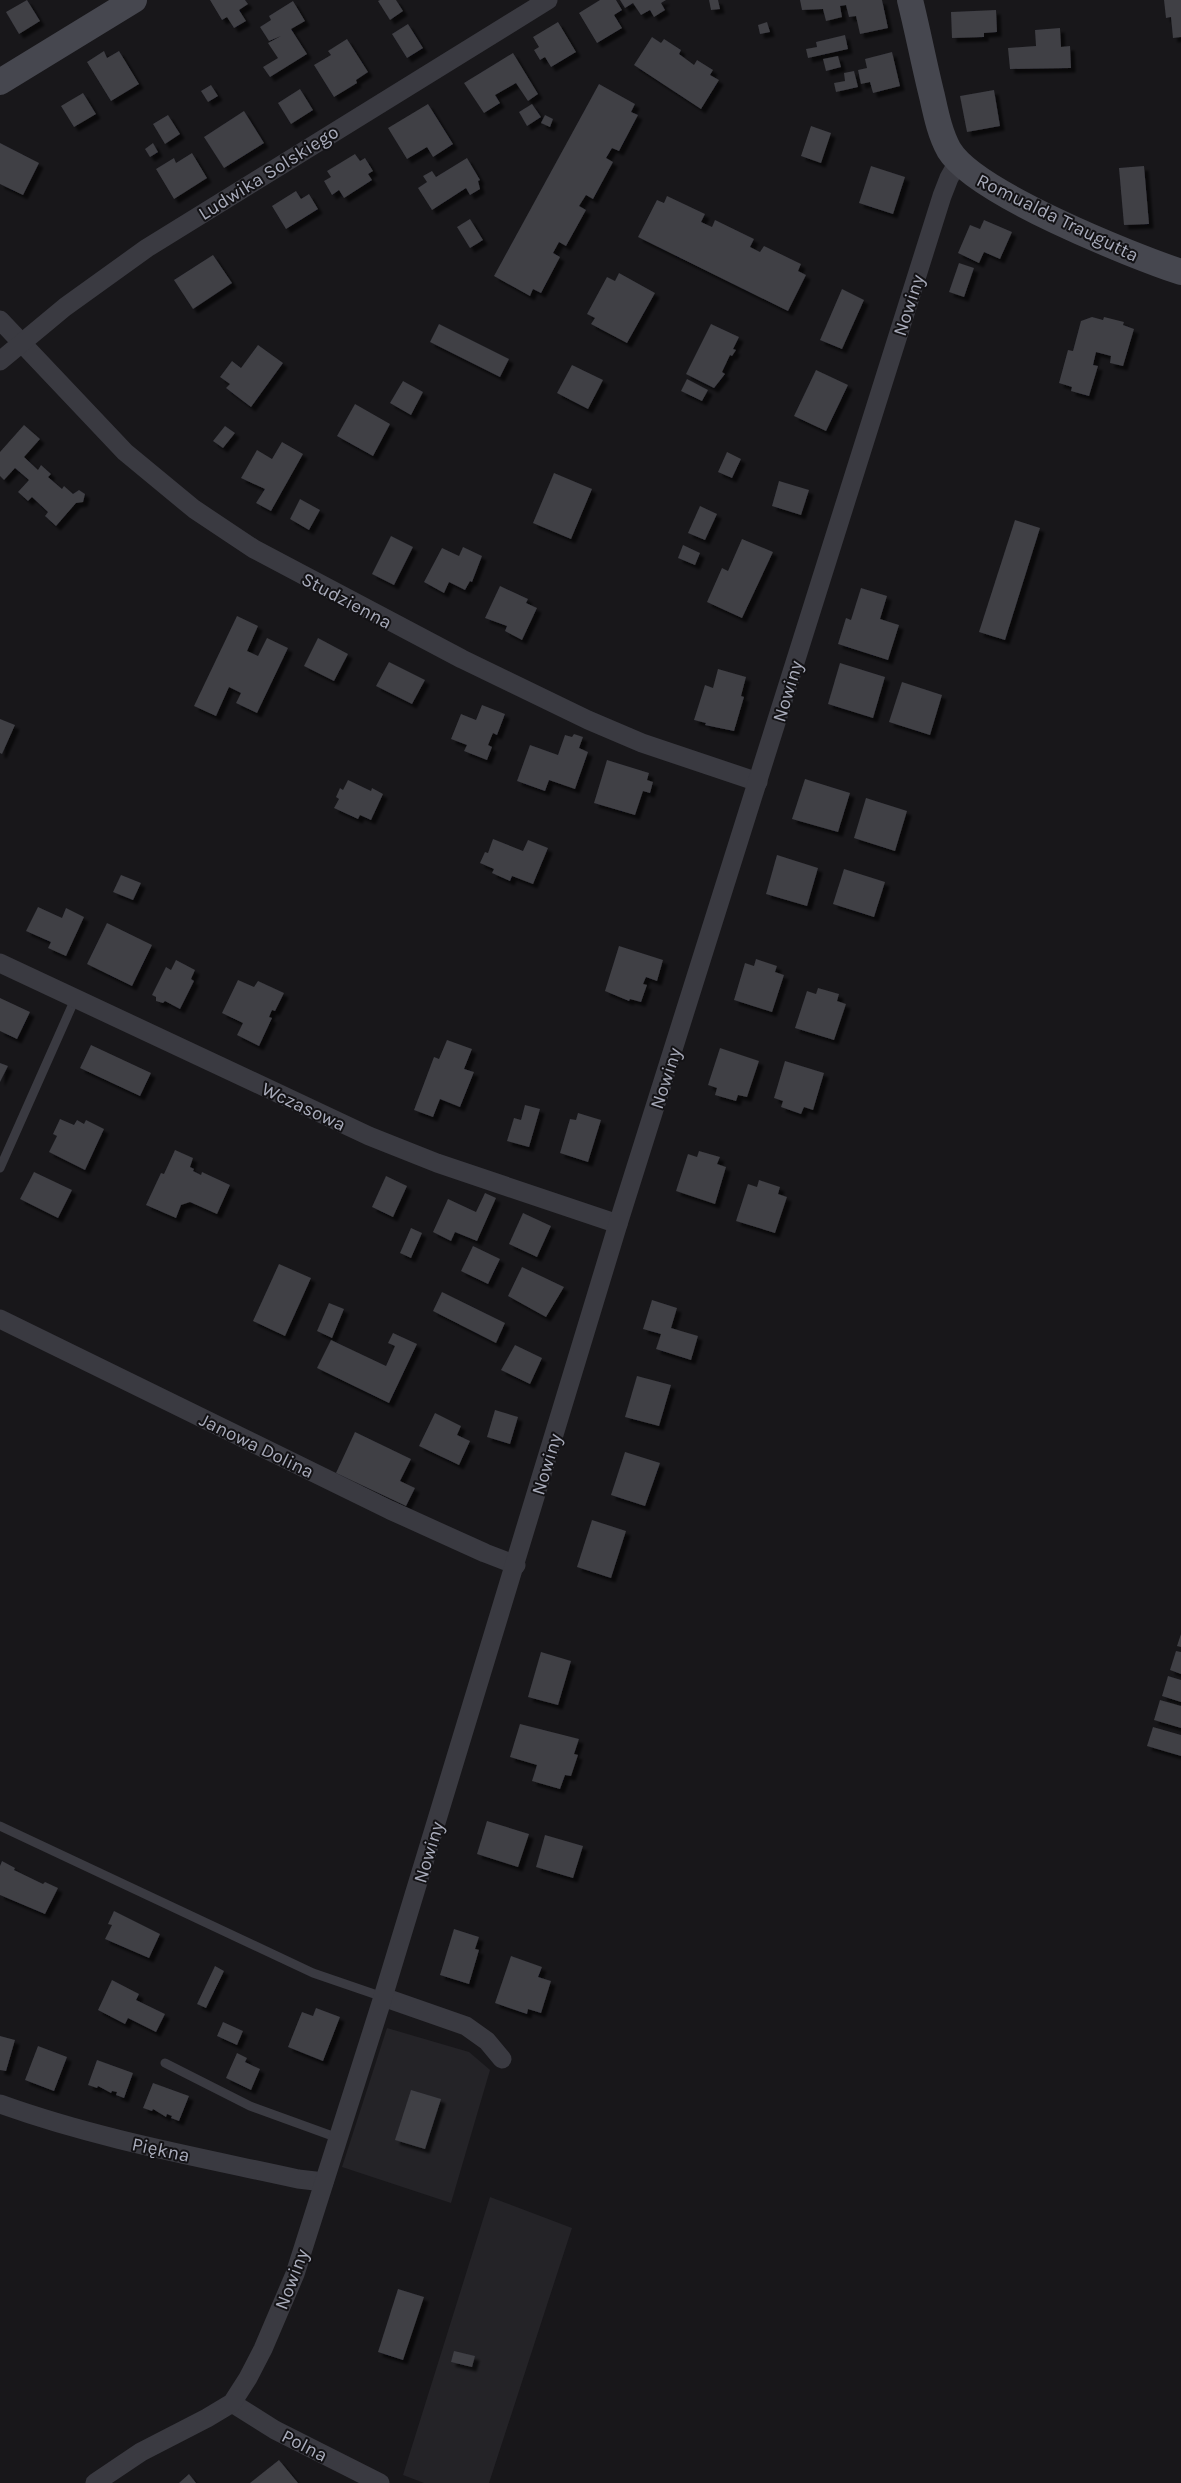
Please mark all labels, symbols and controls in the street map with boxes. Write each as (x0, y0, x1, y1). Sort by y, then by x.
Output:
street label: Ludwika Solskiego (194, 121, 343, 225)
street label: Romualda Traugutta (973, 169, 1142, 267)
street label: Nowiny (889, 272, 929, 339)
street label: Studzienna (298, 568, 395, 634)
street label: Nowiny (768, 658, 808, 725)
street label: Nowiny (646, 1045, 686, 1112)
street label: Wczasowa (258, 1078, 349, 1136)
street label: Janowa Dolina (196, 1409, 317, 1483)
street label: Nowiny (527, 1431, 567, 1498)
street label: Nowiny (409, 1819, 449, 1886)
street label: Piękna (130, 2133, 192, 2167)
street label: Nowiny (270, 2246, 314, 2313)
street label: Polna (278, 2425, 331, 2467)

